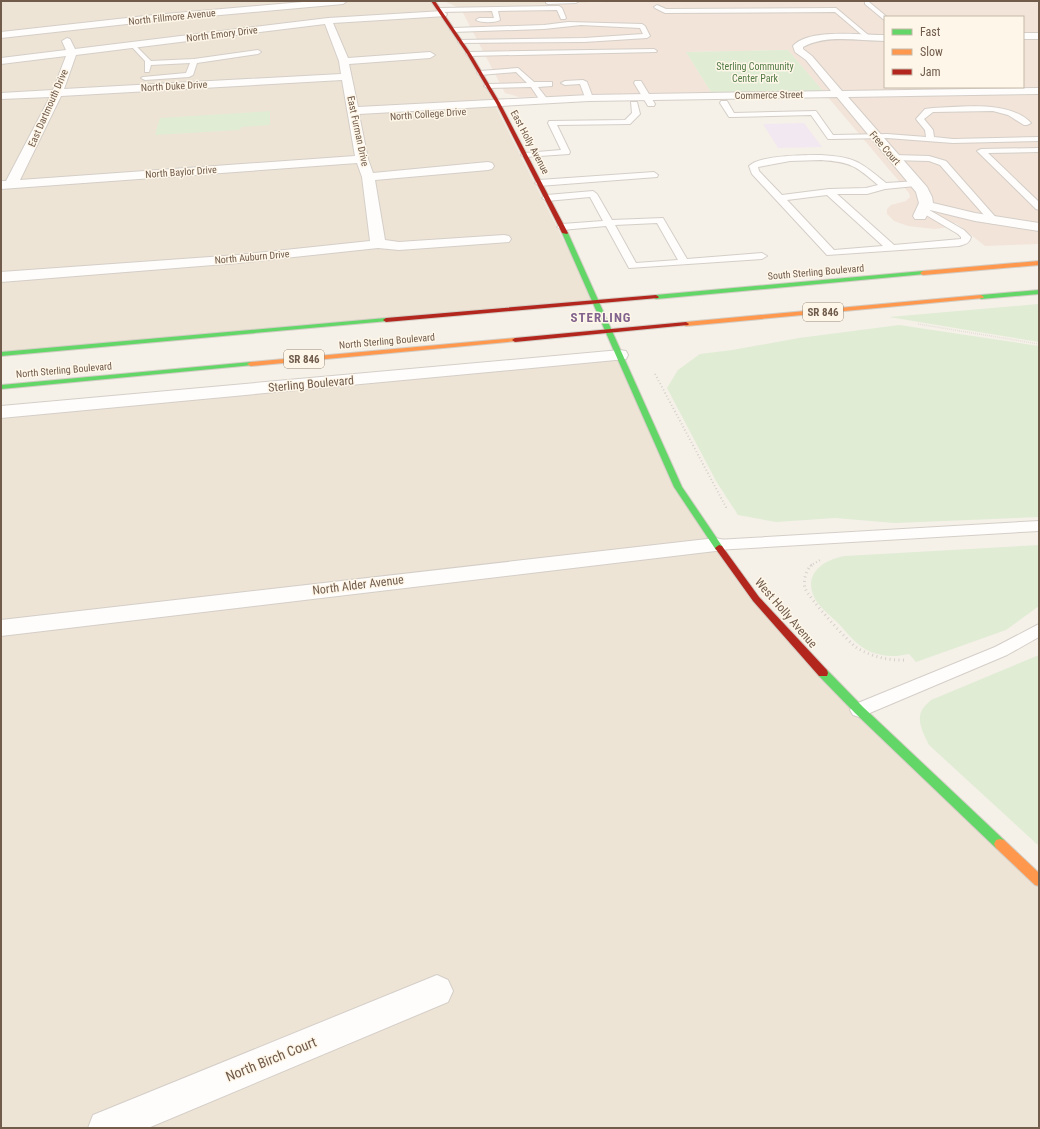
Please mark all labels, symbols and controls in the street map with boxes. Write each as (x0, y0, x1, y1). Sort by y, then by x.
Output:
street label: North Fillmore Avenue (128, 7, 216, 27)
legend (884, 16, 1024, 88)
street label: North Emory Drive (186, 24, 259, 44)
text: Fast (920, 25, 941, 39)
text: Slow (920, 45, 943, 59)
park label: Sterling Community Center Park (716, 61, 794, 84)
text: Jam (920, 65, 941, 79)
street label: East Dartmouth Drive (26, 67, 70, 148)
street label: North Duke Drive (141, 79, 208, 93)
street label: Commerce Street (735, 89, 803, 101)
street label: East Furman Drive (345, 95, 371, 167)
street label: North College Drive (389, 106, 467, 122)
street label: East Holly Avenue (509, 108, 552, 176)
street label: Free Court (867, 129, 903, 167)
street label: North Baylor Drive (145, 164, 217, 180)
street label: North Auburn Drive (214, 248, 290, 266)
street label: South Sterling Boulevard (767, 262, 865, 282)
road number: SR 846 (803, 303, 843, 321)
district label: STERLING (571, 310, 631, 325)
street label: North Sterling Boulevard (339, 331, 435, 351)
road number: SR 846 (284, 350, 324, 368)
street label: North Sterling Boulevard (16, 360, 112, 380)
street label: Sterling Boulevard (268, 373, 355, 395)
street label: North Alder Avenue (312, 572, 405, 598)
street label: West Holly Avenue (752, 575, 820, 651)
street label: North Birch Court (223, 1034, 319, 1084)

